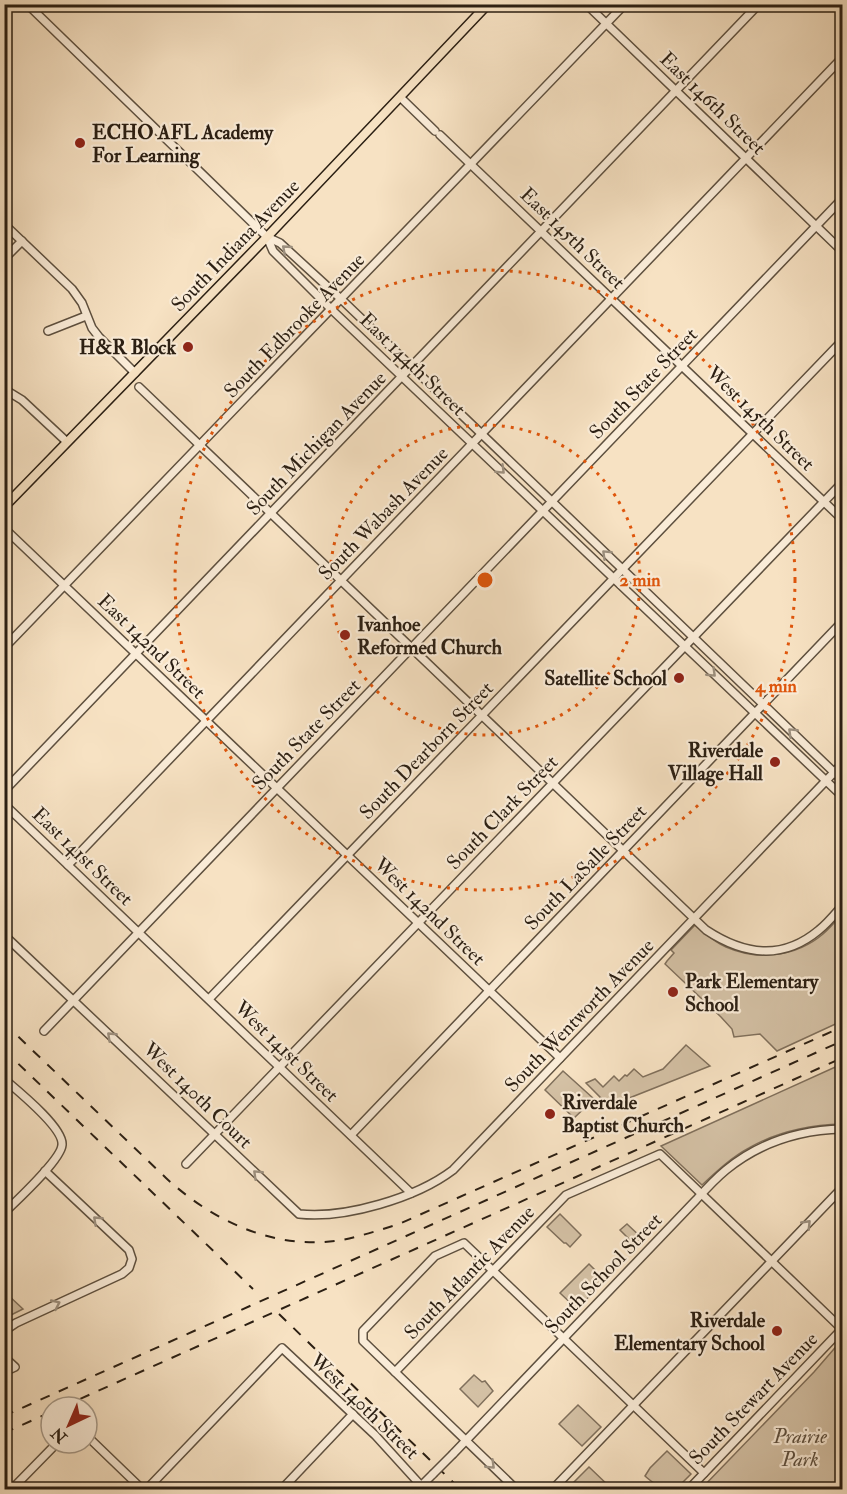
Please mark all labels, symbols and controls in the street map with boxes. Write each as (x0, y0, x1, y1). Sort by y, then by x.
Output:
street label: East 146th Street (654, 47, 771, 160)
place label: ECHO AFL Academy For Learning (92, 120, 274, 169)
marker: ECHO AFL Academy For Learning (73, 136, 87, 150)
street label: South Indiana Avenue (166, 174, 305, 317)
street label: East 145th Street (515, 182, 631, 295)
one-way arrow (282, 245, 292, 256)
street label: South Edbrooke Avenue (219, 247, 370, 403)
street label: East 144th Street (354, 307, 471, 422)
street label: South State Street (584, 322, 703, 444)
place label: H&R Block (79, 335, 176, 360)
marker: H&R Block (181, 340, 195, 354)
street label: West 145th Street (701, 360, 820, 477)
street label: South Michigan Avenue (241, 366, 392, 521)
street label: South Wabash Avenue (313, 441, 454, 586)
one-way arrow (493, 463, 504, 474)
one-way arrow (603, 550, 614, 561)
text: 2 min (620, 569, 661, 592)
centre of rings (475, 570, 495, 590)
street label: East 142nd Street (92, 588, 211, 705)
place label: Ivanhoe Reformed Church (357, 612, 503, 660)
marker: Ivanhoe Reformed Church (338, 628, 352, 642)
one-way arrow (705, 665, 716, 676)
place label: Satellite School (544, 666, 668, 691)
marker: Satellite School (672, 671, 686, 685)
street label: South State Street (247, 673, 366, 795)
text: 4 min (754, 675, 797, 698)
street label: South Dearborn Street (354, 676, 499, 825)
one-way arrow (789, 728, 799, 739)
place label: Riverdale Village Hall (667, 738, 764, 787)
street label: South Clark Street (441, 749, 564, 875)
marker: Riverdale Village Hall (768, 755, 782, 769)
street label: South LaSalle Street (519, 799, 652, 935)
street label: East 141st Street (27, 802, 139, 911)
street label: West 142nd Street (368, 851, 491, 971)
street label: South Wentworth Avenue (499, 933, 659, 1097)
place label: Park Elementary School (685, 969, 820, 1017)
marker: Park Elementary School (666, 985, 680, 999)
street label: West 141st Street (229, 995, 344, 1108)
one-way arrow (108, 1032, 118, 1043)
street label: West 140th Court (137, 1036, 258, 1154)
place label: Riverdale Baptist Church (562, 1090, 685, 1139)
marker: Riverdale Baptist Church (543, 1107, 557, 1121)
one-way arrow (253, 1170, 263, 1181)
street label: South Atlantic Avenue (399, 1200, 540, 1345)
street label: South School Street (539, 1207, 668, 1339)
one-way arrow (93, 1216, 104, 1227)
one-way arrow (800, 1221, 811, 1231)
one-way arrow (50, 1300, 61, 1312)
place label: Riverdale Elementary School (614, 1308, 766, 1357)
marker: Riverdale Elementary School (770, 1324, 784, 1338)
street label: South Stewart Avenue (684, 1327, 823, 1470)
street label: West 140th Street (304, 1347, 425, 1465)
north arrow (39, 1395, 99, 1455)
text: N (47, 1422, 72, 1448)
park label: Prairie Park (772, 1424, 827, 1472)
one-way arrow (485, 1458, 495, 1469)

